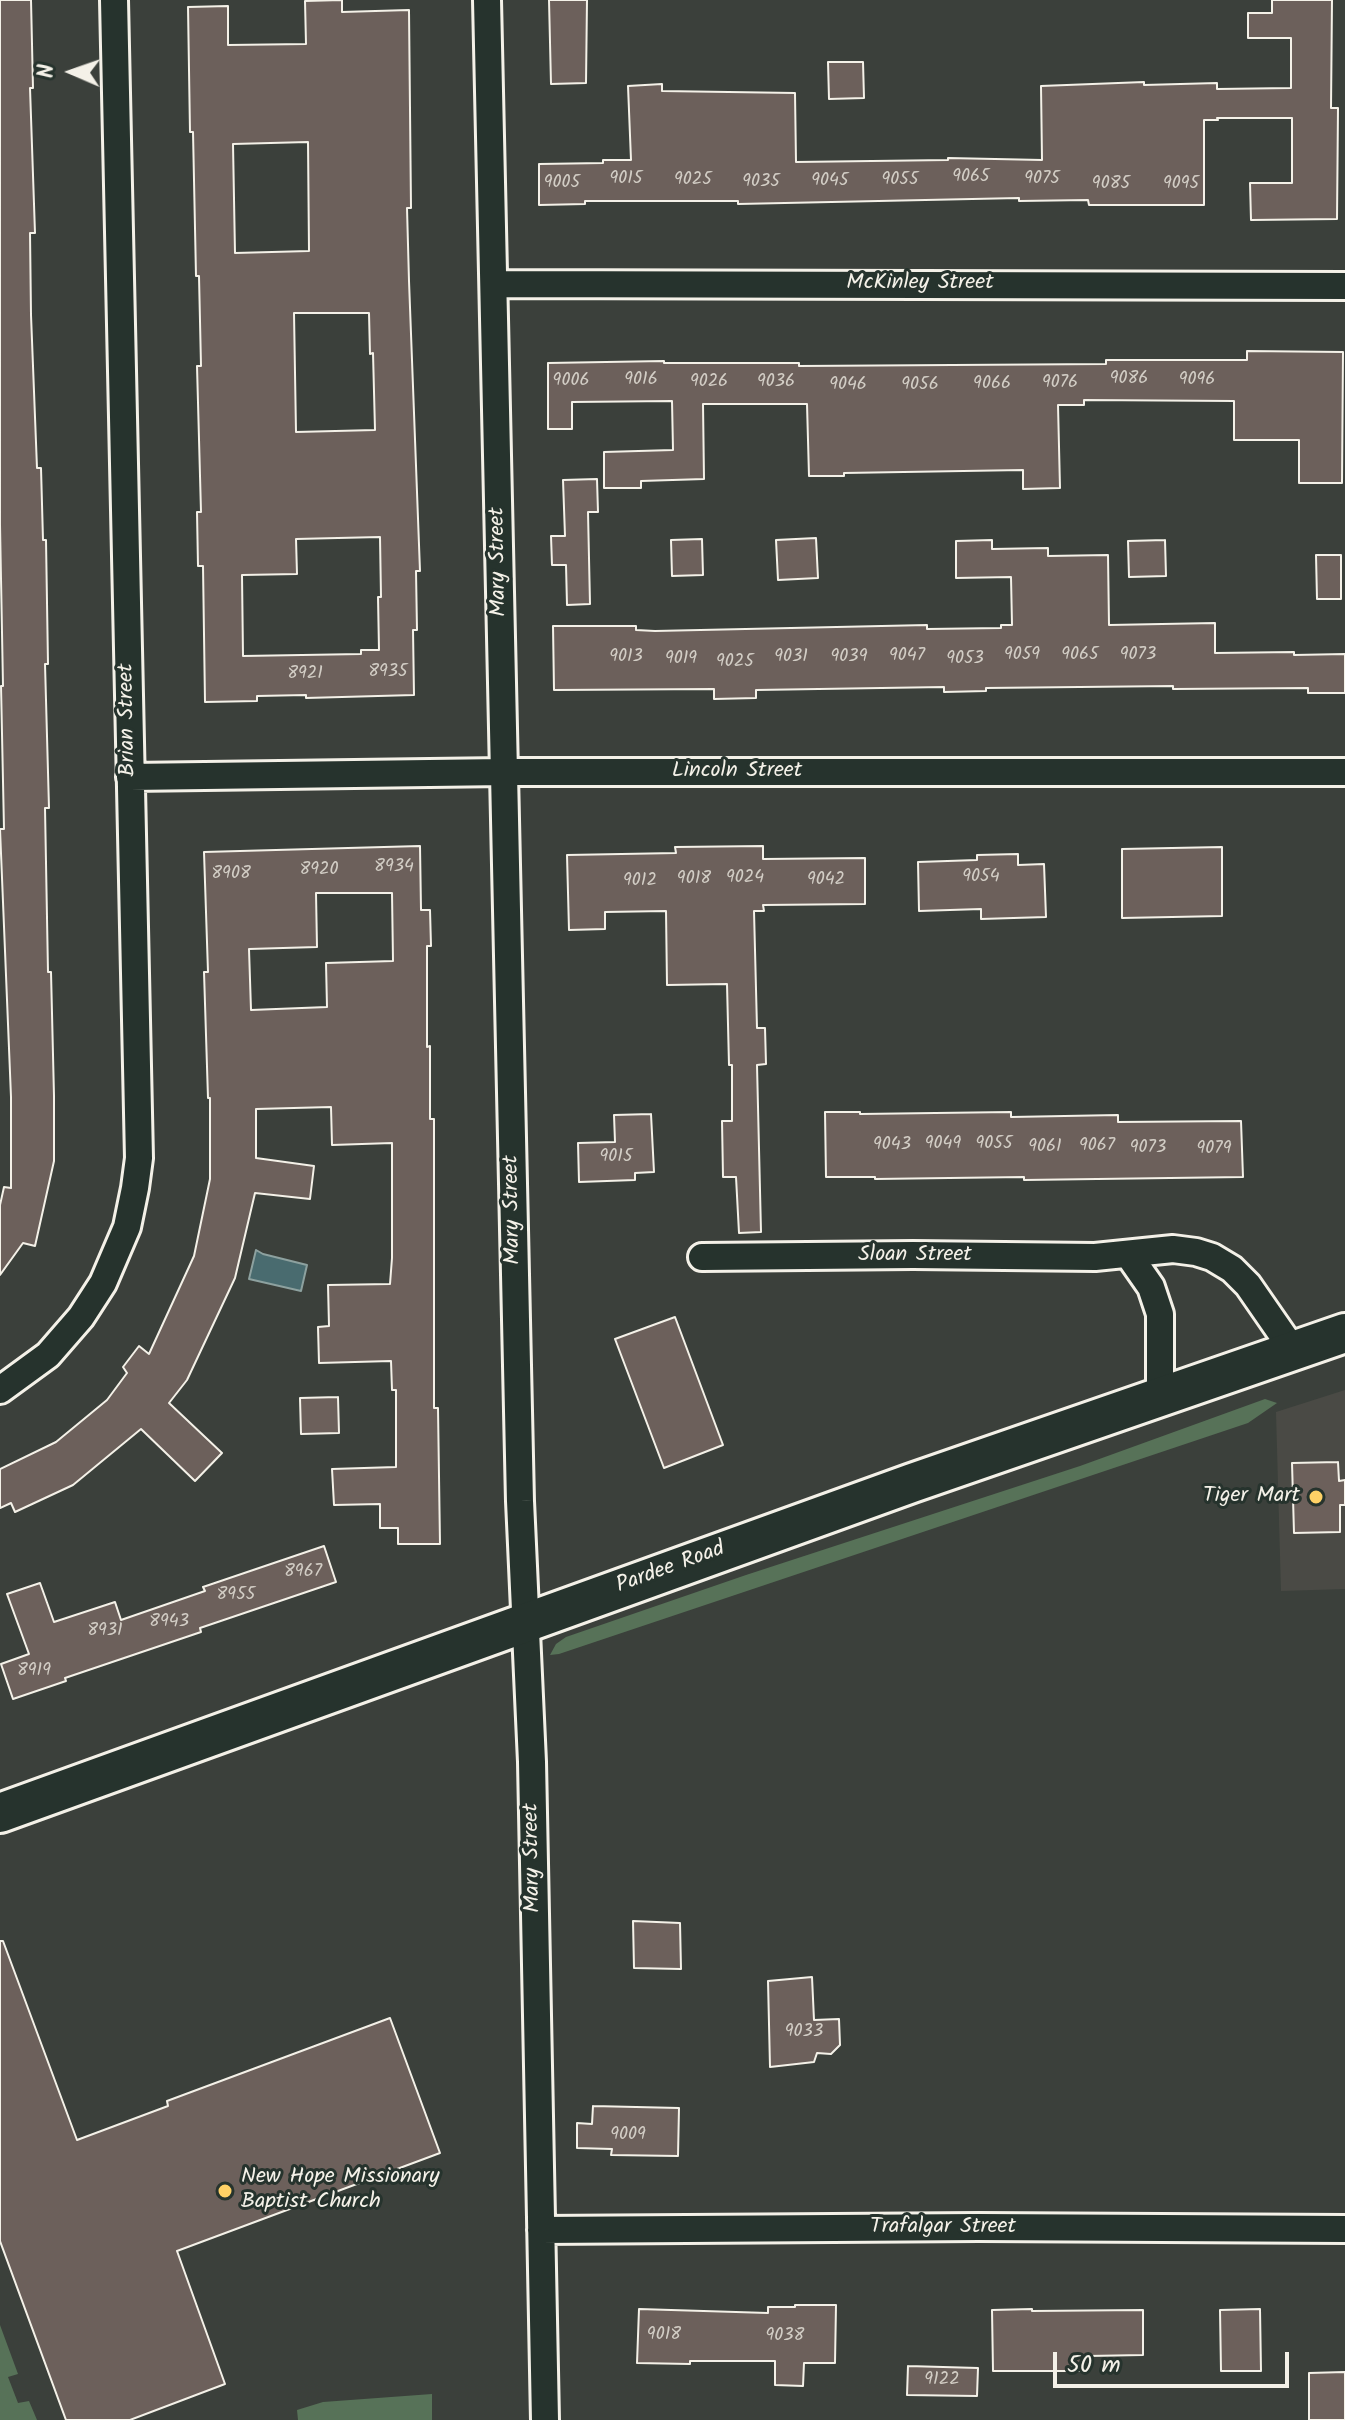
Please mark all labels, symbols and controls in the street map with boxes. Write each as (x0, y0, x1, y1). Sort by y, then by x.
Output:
north arrow (32, 32, 112, 112)
text: N (30, 64, 65, 79)
house number: 9065 (952, 167, 990, 189)
house number: 9015 (609, 169, 643, 191)
house number: 9075 (1024, 169, 1060, 191)
house number: 9025 (674, 170, 712, 192)
house number: 9055 (881, 170, 919, 192)
house number: 9045 (811, 171, 849, 193)
house number: 9035 (742, 172, 780, 194)
house number: 9005 (544, 173, 580, 195)
house number: 9085 (1092, 174, 1130, 196)
house number: 9095 (1163, 174, 1199, 196)
street label: McKinley Street (846, 271, 994, 297)
house number: 9086 (1110, 369, 1148, 391)
house number: 9016 (624, 370, 658, 392)
house number: 9096 (1179, 370, 1215, 392)
house number: 9006 (553, 371, 589, 393)
house number: 9026 (690, 372, 728, 394)
house number: 9036 (757, 372, 795, 394)
house number: 9076 (1042, 373, 1078, 395)
house number: 9066 (973, 374, 1011, 396)
house number: 9046 (829, 375, 867, 397)
house number: 9056 (901, 375, 939, 397)
street label: Mary Street (486, 507, 514, 617)
house number: 9059 (1004, 645, 1040, 667)
house number: 9065 (1061, 645, 1099, 667)
house number: 9073 (1120, 645, 1156, 667)
house number: 9047 (889, 646, 925, 668)
house number: 9013 (609, 647, 643, 669)
house number: 9031 (774, 647, 808, 669)
house number: 9039 (831, 647, 867, 669)
house number: 9019 (665, 649, 697, 671)
house number: 9053 (946, 649, 984, 671)
house number: 9025 (716, 652, 754, 674)
house number: 8935 (368, 662, 408, 684)
street label: Brian Street (115, 663, 143, 777)
house number: 8921 (287, 664, 323, 686)
street label: Lincoln Street (672, 759, 802, 785)
house number: 8934 (374, 857, 414, 879)
house number: 8920 (299, 860, 339, 882)
house number: 8908 (211, 864, 251, 886)
house number: 9054 (962, 867, 1000, 889)
house number: 9024 (726, 868, 764, 890)
house number: 9018 (677, 869, 711, 891)
house number: 9042 (807, 870, 845, 892)
house number: 9012 (623, 871, 657, 893)
house number: 9049 (925, 1134, 961, 1156)
house number: 9055 (975, 1134, 1013, 1156)
house number: 9043 (873, 1135, 911, 1157)
house number: 9067 (1079, 1136, 1115, 1158)
house number: 9061 (1028, 1137, 1062, 1159)
house number: 9073 (1130, 1138, 1166, 1160)
house number: 9079 (1197, 1139, 1231, 1161)
house number: 9015 (599, 1147, 633, 1169)
street label: Mary Street (500, 1155, 528, 1265)
street label: Sloan Street (858, 1243, 972, 1269)
place label: Tiger Mart (1203, 1484, 1300, 1510)
marker: Tiger Mart (1307, 1488, 1325, 1506)
street label: Pardee Road (613, 1537, 729, 1601)
house number: 8967 (284, 1562, 322, 1584)
house number: 8955 (217, 1585, 255, 1607)
house number: 8943 (149, 1612, 189, 1634)
house number: 8931 (87, 1621, 123, 1643)
house number: 8919 (17, 1661, 51, 1683)
street label: Mary Street (520, 1803, 548, 1913)
house number: 9033 (785, 2022, 823, 2044)
house number: 9009 (610, 2125, 646, 2147)
place label: New Hope Missionary Baptist Church (241, 2165, 440, 2216)
marker: New Hope Missionary Baptist Church (216, 2182, 234, 2200)
street label: Trafalgar Street (870, 2215, 1016, 2241)
house number: 9018 (647, 2325, 681, 2347)
house number: 9038 (766, 2326, 804, 2348)
scale bar (1057, 2336, 1293, 2386)
text: 50 m (1067, 2346, 1121, 2385)
house number: 9122 (924, 2370, 960, 2392)

